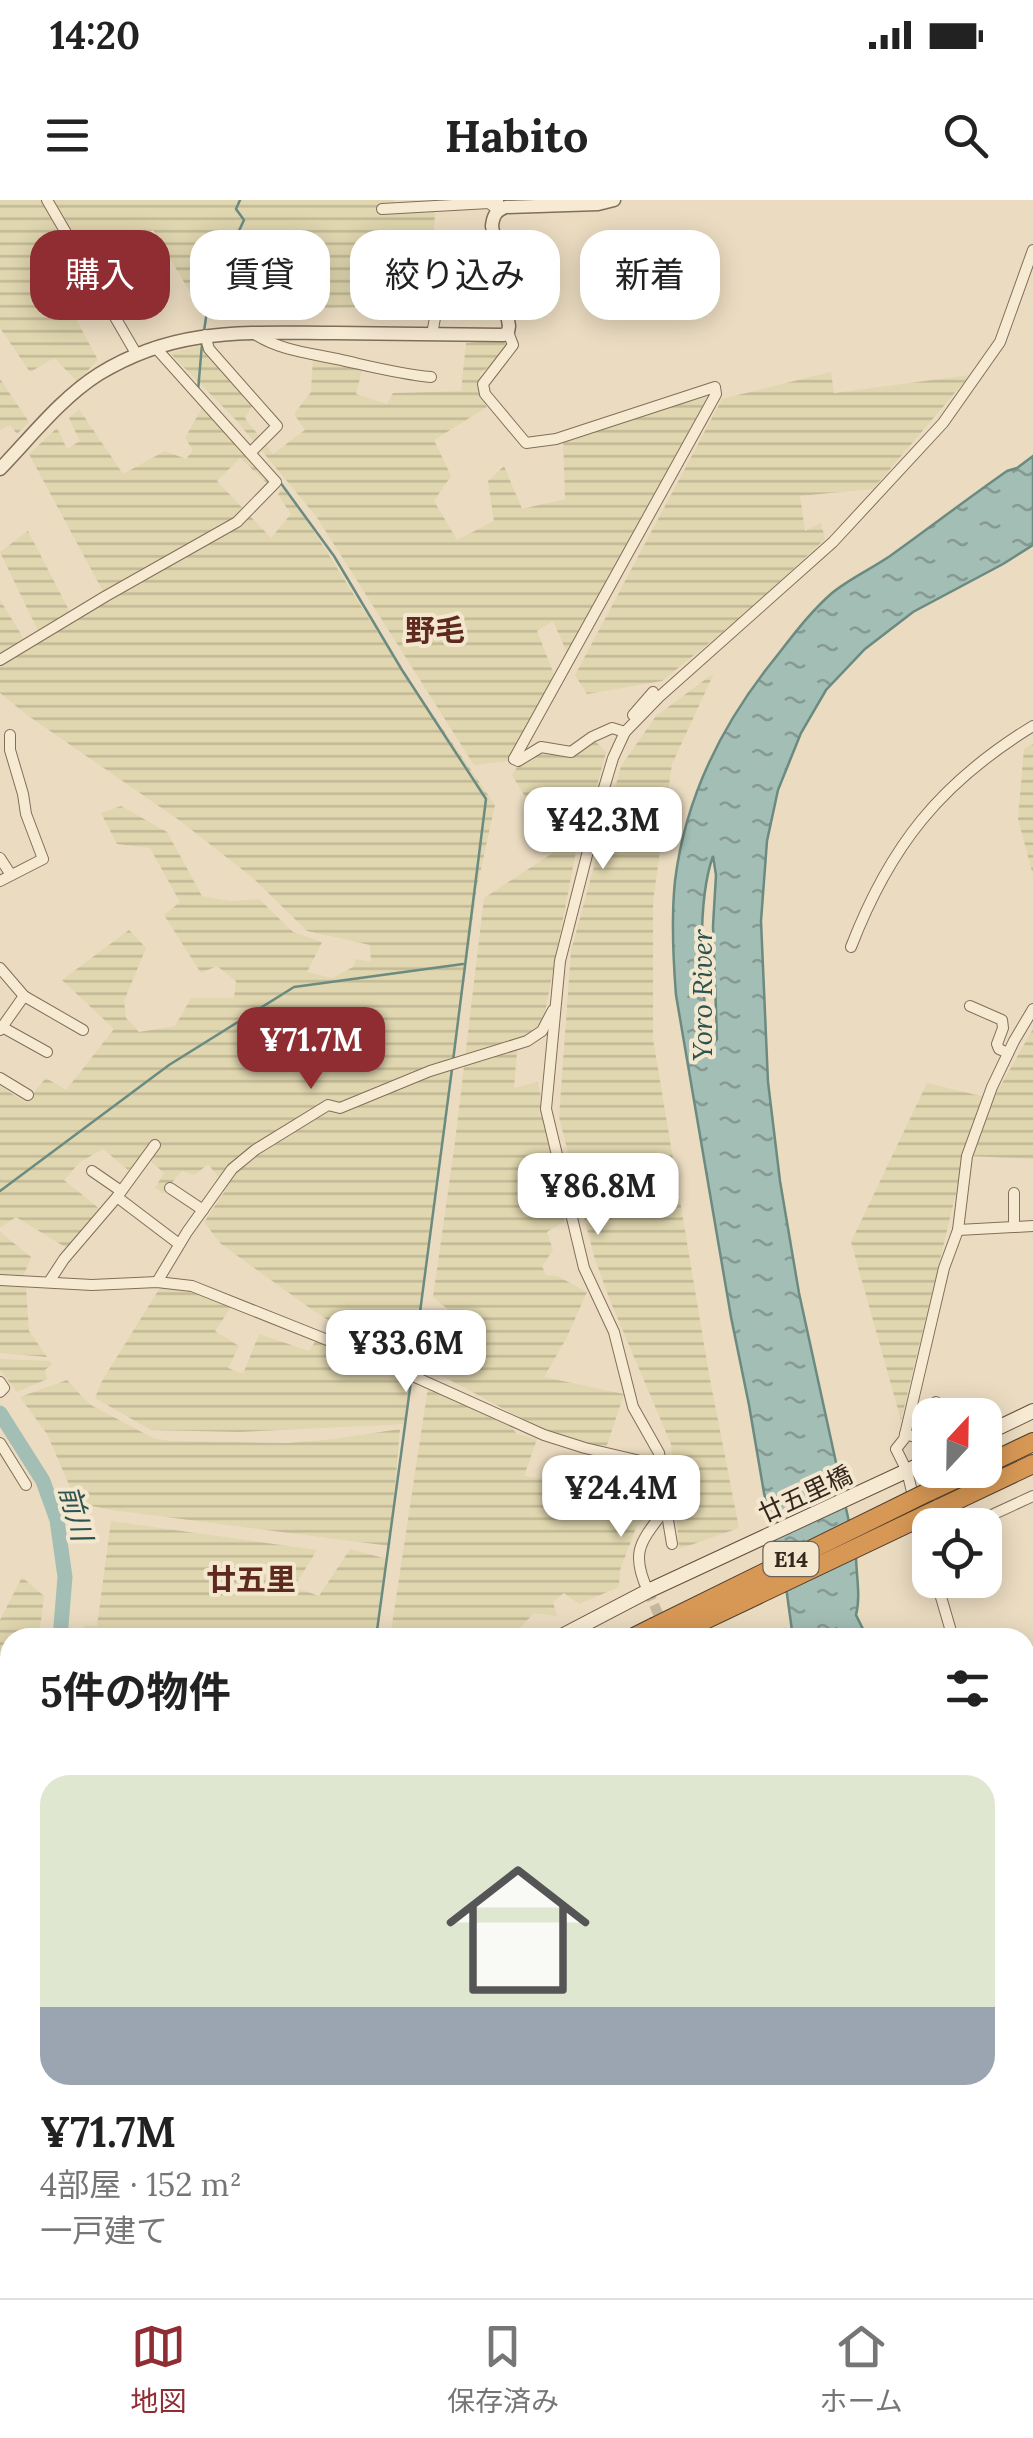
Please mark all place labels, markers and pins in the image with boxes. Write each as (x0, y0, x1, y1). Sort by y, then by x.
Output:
pin: ¥42.3M (522, 787, 684, 872)
pin: ¥71.7M (230, 1007, 392, 1092)
pin: ¥86.8M (517, 1153, 679, 1238)
pin: ¥33.6M (325, 1310, 487, 1395)
pin: ¥24.4M (540, 1455, 702, 1540)

